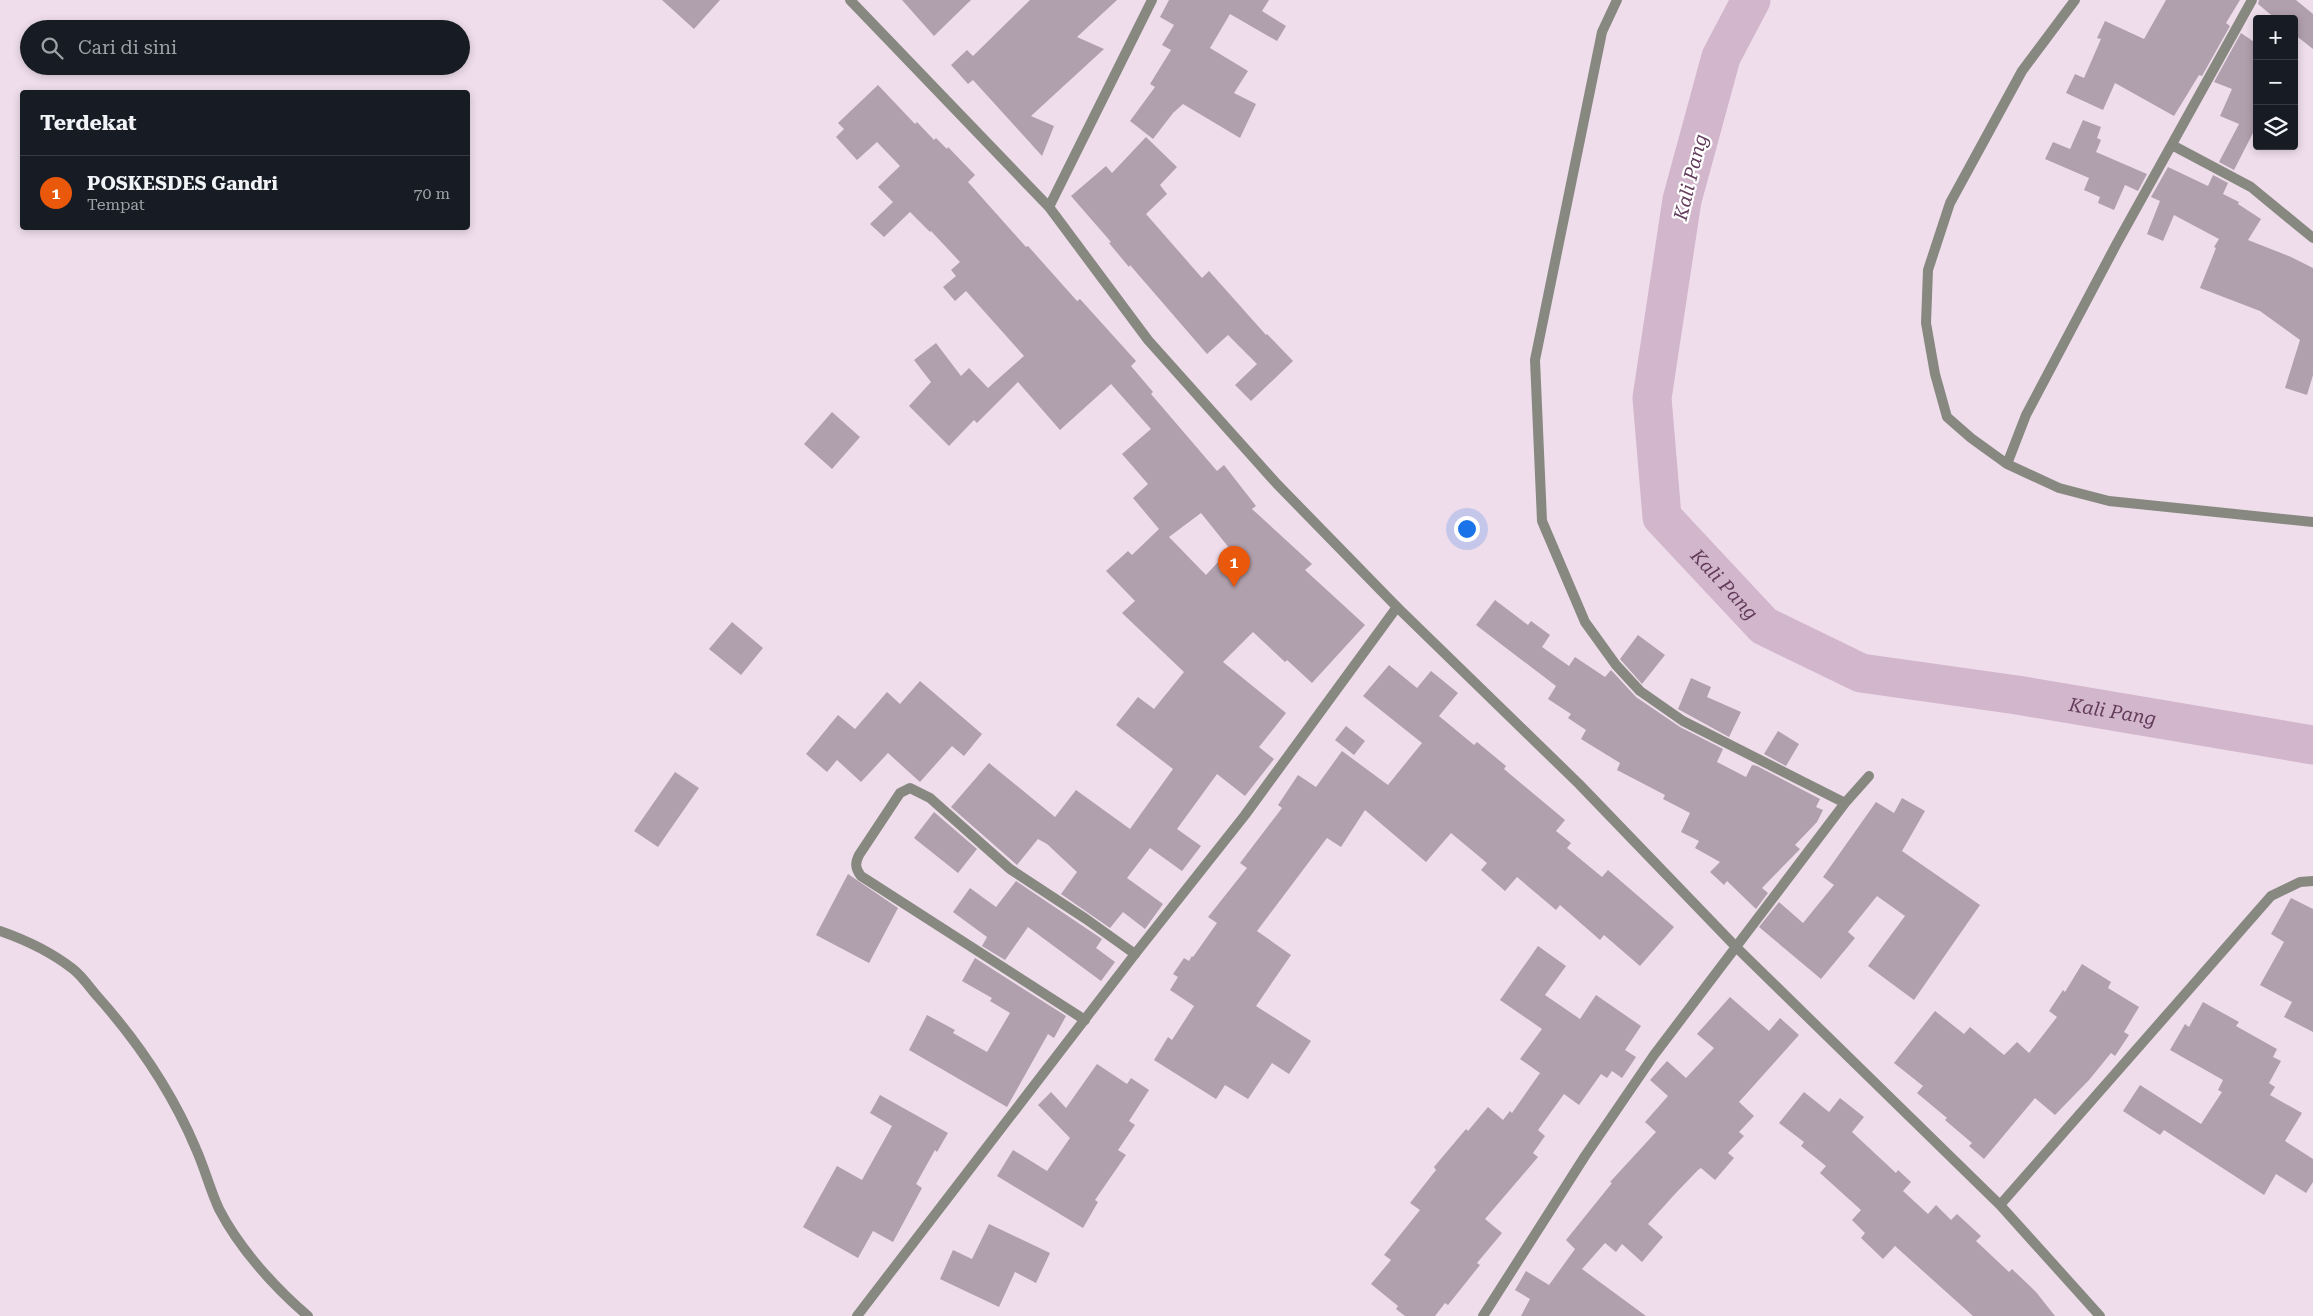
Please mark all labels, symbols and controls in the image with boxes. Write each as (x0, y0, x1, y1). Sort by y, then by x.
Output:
map controls (2253, 15, 2298, 150)
button: + (2253, 15, 2298, 60)
search box (20, 20, 470, 75)
icon: search (38, 34, 66, 62)
text: Cari di sini (78, 36, 177, 59)
button: − (2253, 60, 2298, 105)
button: layers (2253, 105, 2298, 150)
text: Terdekat (40, 111, 137, 135)
water label: Kali Pang (1668, 132, 1712, 224)
text: POSKESDES Gandri (87, 172, 278, 195)
text: 1 (52, 184, 60, 203)
text: 70 m (413, 184, 450, 203)
text: Tempat (87, 195, 145, 214)
your location (1454, 516, 1480, 542)
water label: Kali Pang (1685, 544, 1763, 624)
pin: 1 (1218, 546, 1250, 587)
water label: Kali Pang (2066, 693, 2158, 730)

